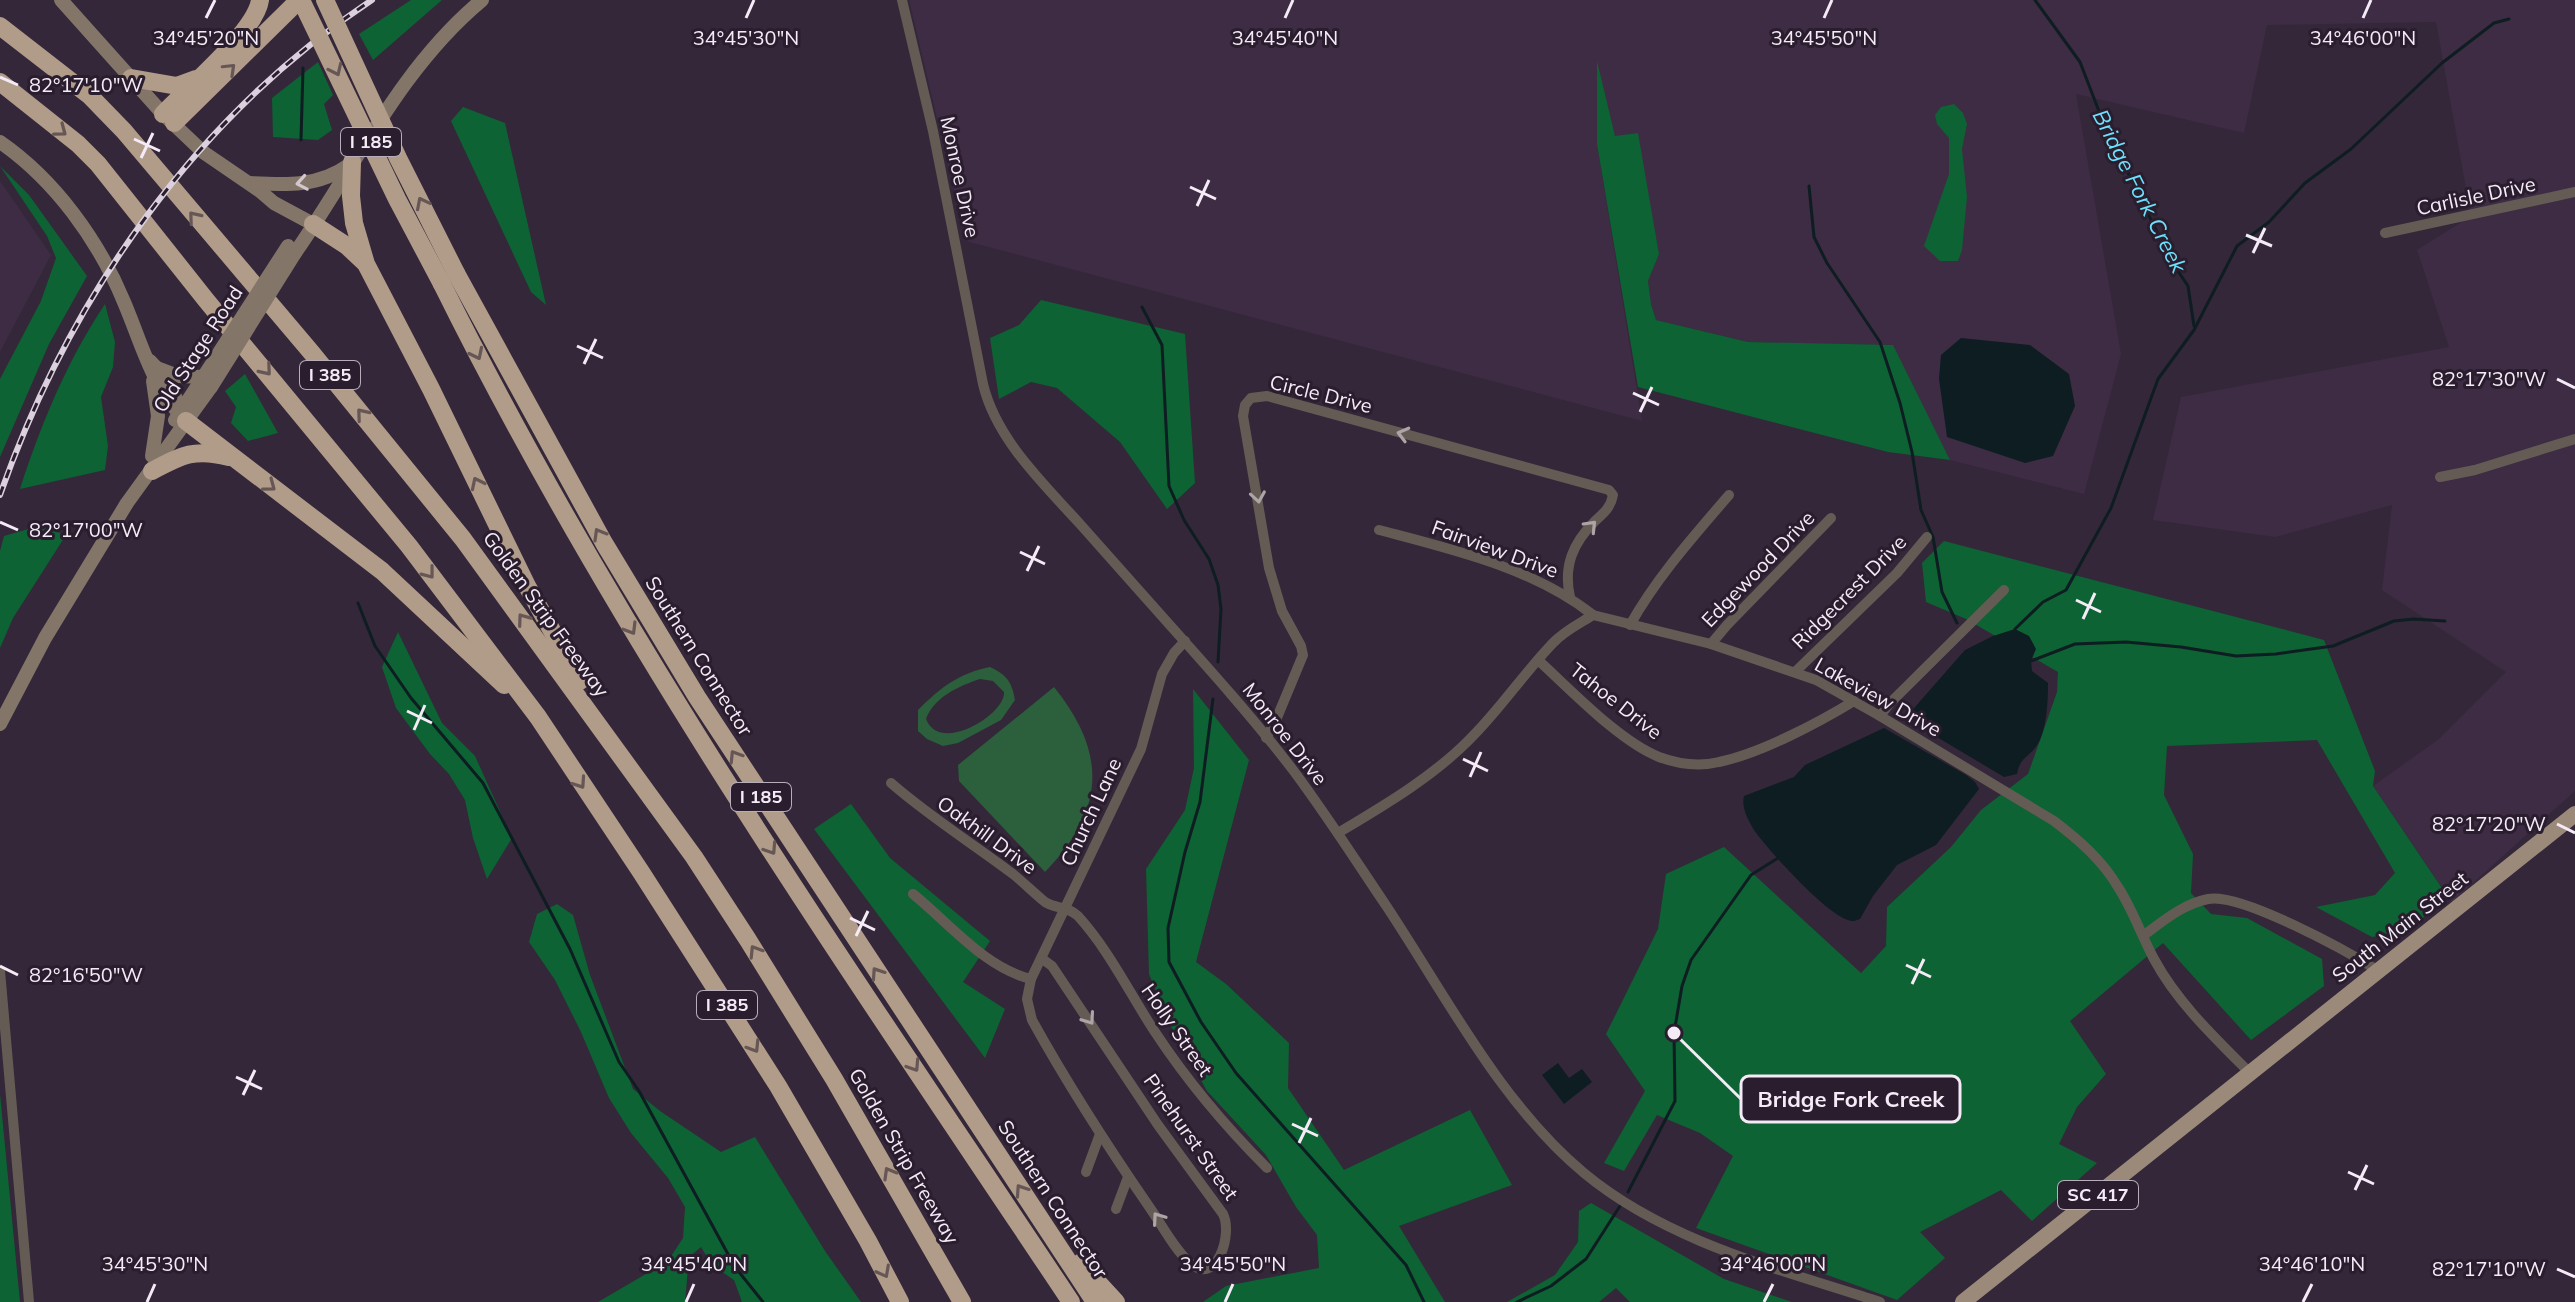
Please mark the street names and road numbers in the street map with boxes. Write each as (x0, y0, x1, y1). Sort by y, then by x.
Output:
street label: Monroe Drive (935, 114, 986, 240)
road number: I 185 (341, 128, 401, 156)
street label: Carlisle Drive (2414, 171, 2538, 220)
street label: Old Stage Road (147, 281, 248, 417)
road number: I 385 (300, 361, 360, 389)
street label: Circle Drive (1267, 369, 1375, 418)
street label: Edgewood Drive (1696, 505, 1819, 632)
street label: Fairview Drive (1429, 514, 1562, 583)
street label: Golden Strip Freeway (478, 526, 615, 702)
street label: Ridgecrest Drive (1786, 529, 1911, 654)
street label: Southern Connector (640, 571, 759, 741)
street label: Lakeview Drive (1811, 652, 1946, 742)
street label: Tahoe Drive (1565, 657, 1667, 744)
street label: Monroe Drive (1238, 677, 1333, 790)
street label: Church Lane (1055, 754, 1126, 870)
road number: I 185 (731, 783, 791, 811)
street label: Oakhill Drive (933, 790, 1042, 879)
street label: South Main Street (2327, 866, 2473, 987)
street label: Holly Street (1136, 979, 1218, 1081)
road number: I 385 (697, 991, 757, 1019)
street label: Golden Strip Freeway (844, 1063, 965, 1248)
street label: Pinehurst Street (1139, 1069, 1244, 1205)
street label: Southern Connector (993, 1115, 1114, 1283)
road number: SC 417 (2058, 1181, 2138, 1209)

